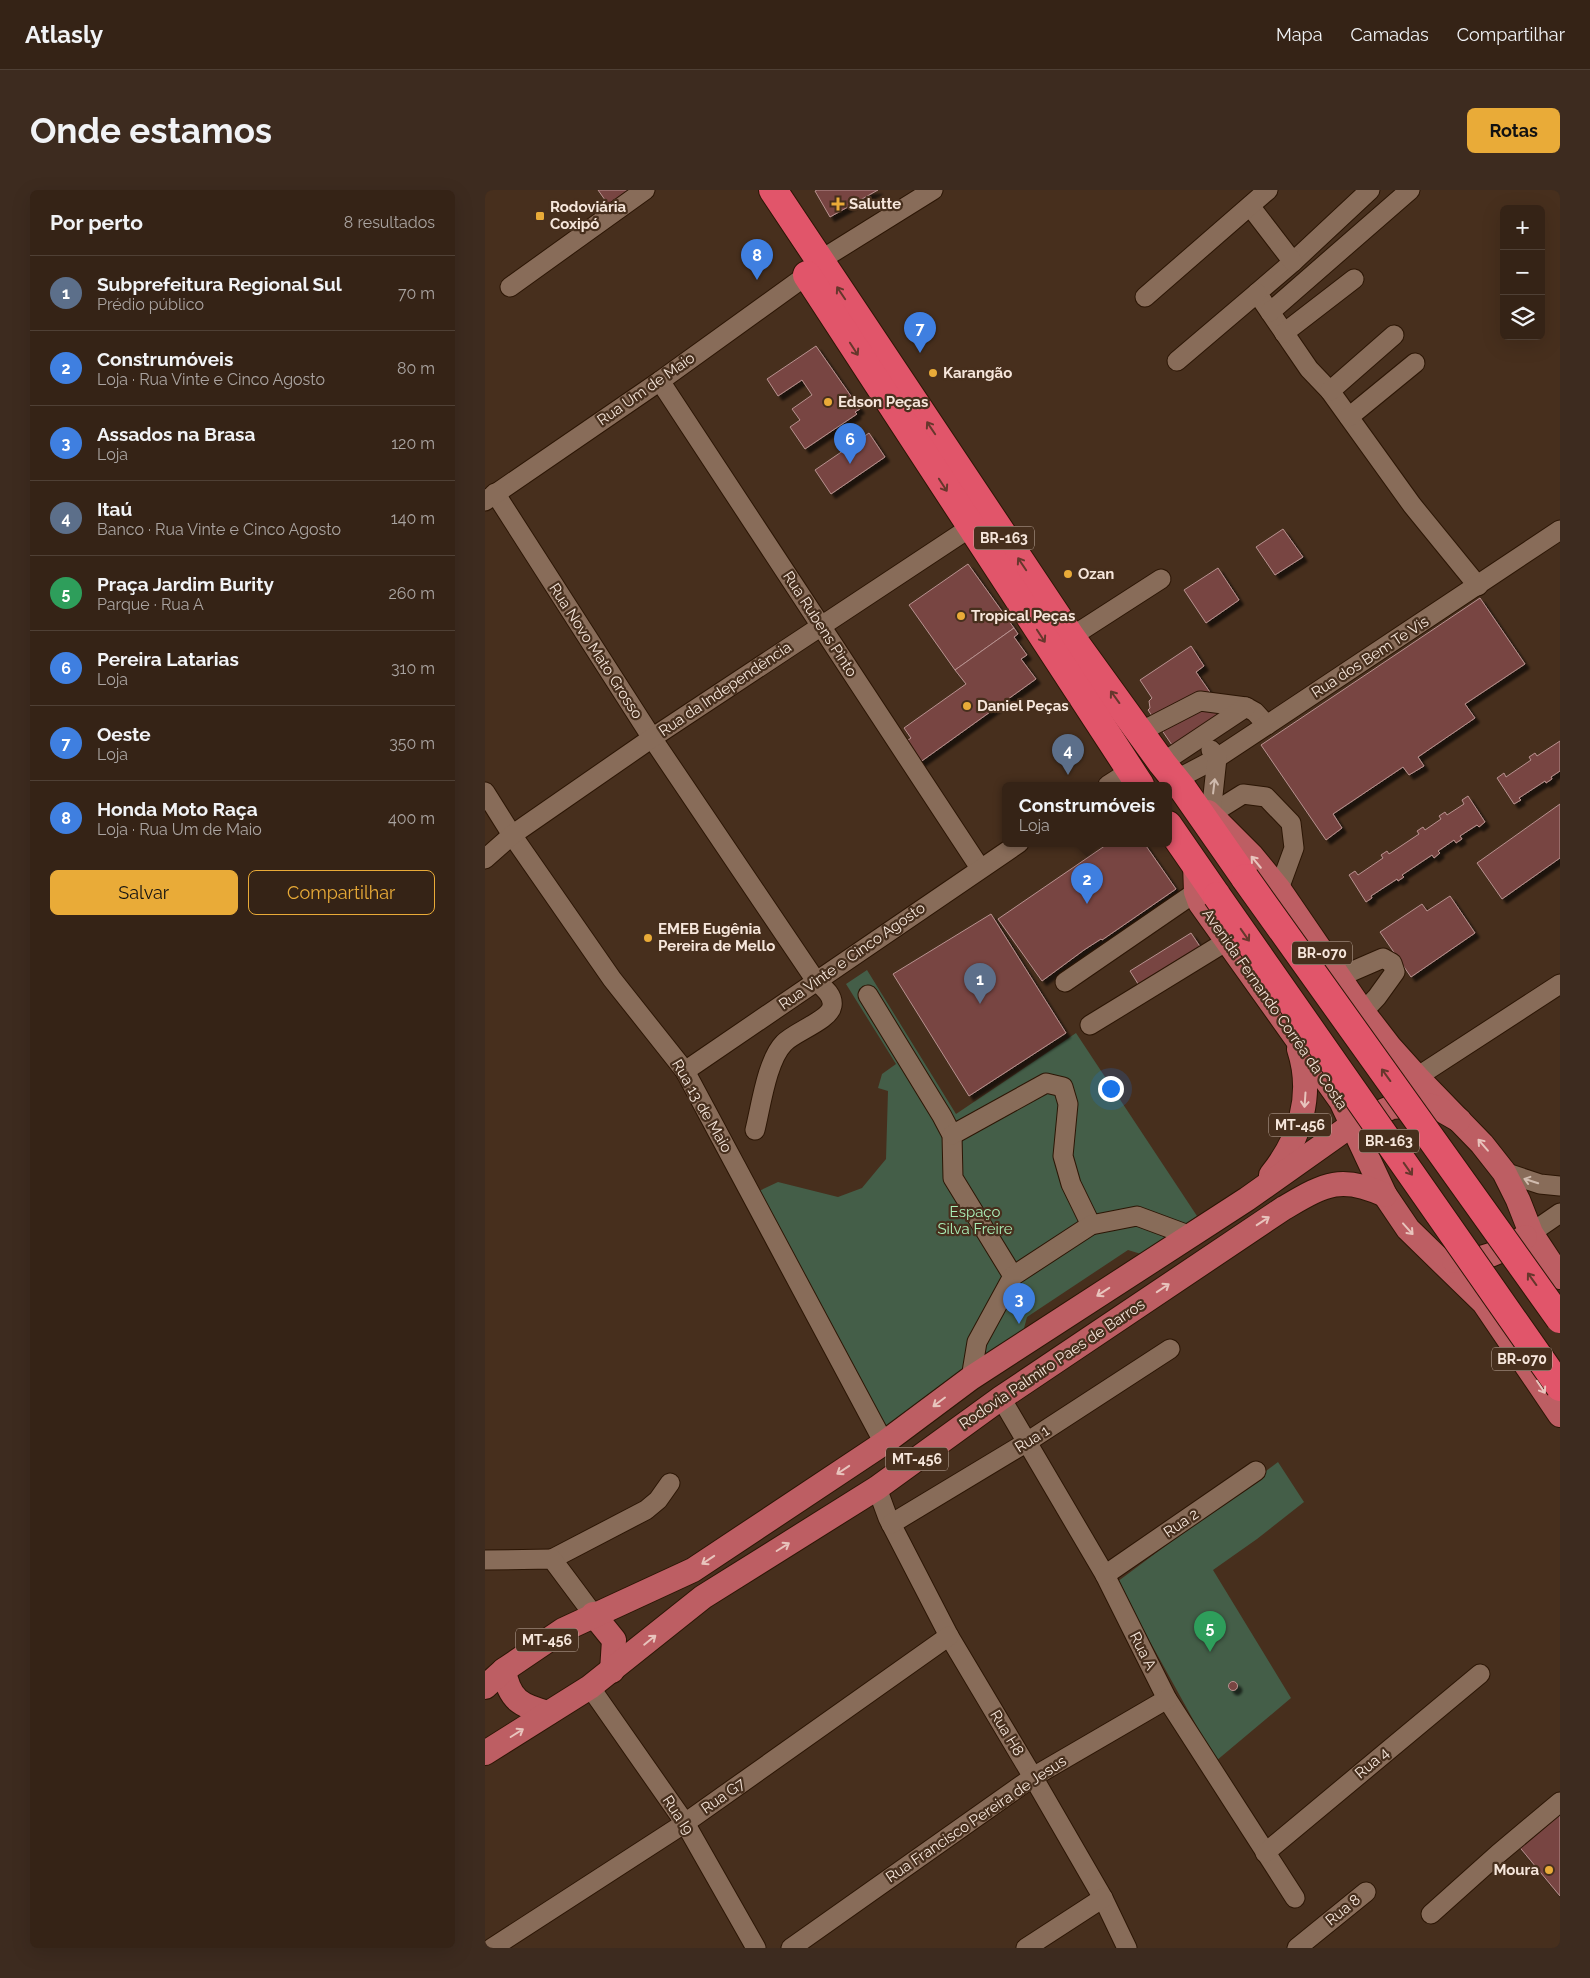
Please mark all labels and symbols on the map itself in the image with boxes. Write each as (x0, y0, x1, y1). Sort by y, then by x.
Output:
place label: Salutte (849, 195, 901, 213)
marker: Salutte (831, 197, 845, 211)
place label: Rodoviária Coxipó (550, 198, 627, 233)
marker: Rodoviária Coxipó (534, 210, 546, 222)
pin: 8 (741, 239, 773, 280)
one-way arrow (836, 287, 846, 301)
pin: 7 (904, 312, 936, 353)
one-way arrow (850, 341, 860, 355)
street label: Rua Um de Maio (594, 349, 698, 429)
place label: Karangão (943, 364, 1012, 382)
marker: Karangão (927, 367, 939, 379)
place label: Edson Peças (838, 393, 928, 411)
marker: Edson Peças (822, 396, 834, 408)
one-way arrow (926, 422, 936, 436)
pin: 6 (834, 423, 866, 464)
one-way arrow (938, 478, 948, 492)
road number: BR-163 (974, 526, 1034, 549)
one-way arrow (1016, 557, 1026, 571)
place label: Ozan (1078, 565, 1114, 583)
street label: Rua Rubens Pinto (779, 568, 861, 680)
marker: Ozan (1062, 568, 1074, 580)
street label: Rua Novo Mato Grosso (545, 580, 647, 722)
place label: Tropical Peças (971, 607, 1075, 625)
marker: Tropical Peças (955, 610, 967, 622)
street label: Rua dos Bem Te Vis (1308, 612, 1432, 702)
one-way arrow (1037, 628, 1047, 642)
street label: Rua da Independência (655, 638, 795, 740)
one-way arrow (1110, 690, 1120, 704)
place label: Daniel Peças (977, 697, 1069, 715)
marker: Daniel Peças (961, 700, 973, 712)
pin: 4 (1052, 734, 1084, 775)
one-way arrow (1209, 778, 1219, 794)
one-way arrow (1251, 856, 1262, 869)
pin: 2 (1071, 863, 1103, 904)
street label: Rua Vinte e Cinco Agosto (775, 899, 929, 1013)
street label: Avenida Fernando Corrêa da Costa (1199, 905, 1351, 1113)
place label: EMEB Eugênia Pereira de Mello (658, 920, 775, 955)
one-way arrow (1240, 928, 1250, 942)
marker: EMEB Eugênia Pereira de Mello (642, 932, 654, 944)
road number: BR-070 (1292, 941, 1352, 964)
pin: 1 (964, 963, 996, 1004)
street label: Rua 13 de Maio (668, 1056, 736, 1156)
one-way arrow (1381, 1069, 1391, 1083)
your location (1098, 1076, 1124, 1102)
one-way arrow (1300, 1091, 1310, 1107)
road number: MT-456 (1269, 1114, 1331, 1136)
road number: BR-163 (1359, 1129, 1419, 1152)
one-way arrow (1477, 1139, 1488, 1152)
one-way arrow (1403, 1162, 1413, 1176)
one-way arrow (1524, 1176, 1540, 1185)
park label: Espaço Silva Freire (937, 1203, 1013, 1238)
one-way arrow (1256, 1216, 1270, 1226)
one-way arrow (1402, 1222, 1414, 1235)
one-way arrow (1527, 1272, 1537, 1286)
pin: 3 (1003, 1283, 1035, 1324)
one-way arrow (1156, 1283, 1170, 1293)
one-way arrow (1097, 1287, 1111, 1297)
street label: Rodovia Palmiro Paes de Barros (956, 1295, 1148, 1433)
road number: BR-070 (1492, 1348, 1552, 1370)
one-way arrow (1536, 1380, 1546, 1394)
one-way arrow (933, 1396, 946, 1407)
street label: Rua 1 (1012, 1421, 1053, 1456)
road number: MT-456 (886, 1448, 948, 1470)
one-way arrow (836, 1465, 850, 1475)
street label: Rua 2 (1160, 1505, 1202, 1541)
one-way arrow (776, 1542, 790, 1552)
one-way arrow (701, 1555, 715, 1565)
pin: 5 (1194, 1611, 1226, 1652)
road number: MT-456 (516, 1628, 578, 1652)
street label: Rua A (1126, 1629, 1160, 1673)
one-way arrow (643, 1635, 656, 1646)
street label: Rua H8 (986, 1707, 1028, 1759)
one-way arrow (509, 1728, 523, 1738)
street label: Rua 4 (1351, 1744, 1393, 1782)
street label: Rua Francisco Pereira de Jesus (882, 1752, 1070, 1886)
street label: Rua G7 (698, 1774, 748, 1818)
street label: Rua I9 (659, 1792, 697, 1838)
place label: Moura (1493, 1861, 1539, 1879)
marker: Moura (1543, 1864, 1555, 1876)
street label: Rua 8 (1322, 1891, 1364, 1929)

